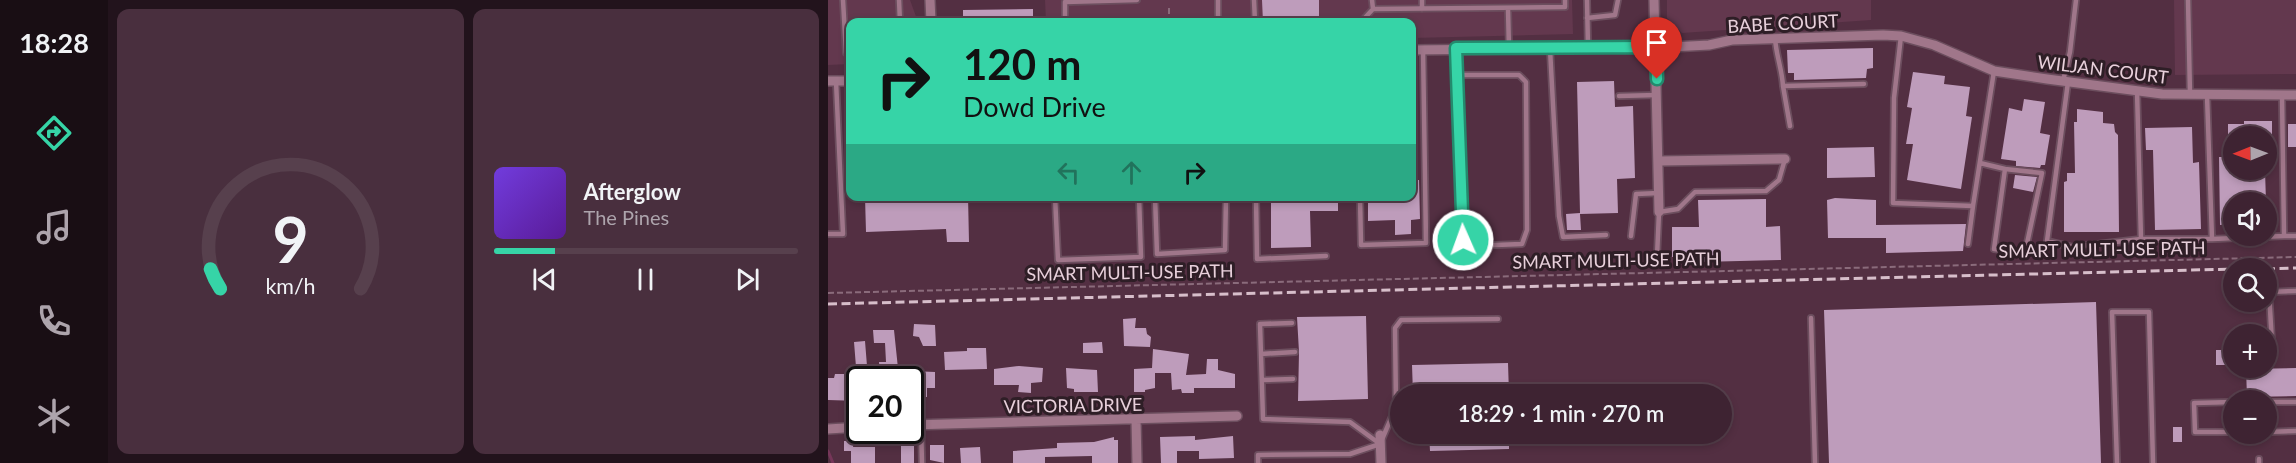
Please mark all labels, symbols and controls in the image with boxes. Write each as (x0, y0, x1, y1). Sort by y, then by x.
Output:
street label: BABE COURT (1727, 9, 1839, 37)
pin (1631, 17, 1682, 79)
text: 18:28 (19, 26, 89, 59)
icon: arrive (1640, 26, 1673, 59)
text: 120 m (963, 39, 1081, 89)
icon: right (864, 42, 942, 120)
street label: WILJAN COURT (2036, 50, 2170, 88)
text: Dowd Drive (963, 90, 1106, 123)
icon: directions (33, 112, 75, 154)
north arrow (2223, 126, 2277, 180)
map controls (2223, 126, 2277, 444)
icon: left (1052, 156, 1085, 189)
icon: ahead (1115, 156, 1148, 189)
icon: right (1178, 156, 1211, 189)
text: Afterglow (584, 178, 681, 205)
button: sound (2223, 192, 2277, 246)
text: 9 (272, 201, 308, 276)
text: The Pines (584, 205, 669, 229)
icon: music (33, 206, 75, 248)
position arrow (1431, 208, 1495, 272)
street label: SMART MULTI-USE PATH (1998, 236, 2206, 262)
street label: SMART MULTI-USE PATH (1512, 247, 1720, 273)
button: search (2223, 258, 2277, 312)
street label: SMART MULTI-USE PATH (1026, 259, 1234, 285)
icon: previous (528, 263, 561, 296)
icon: pause (629, 263, 662, 296)
icon: next (731, 263, 764, 296)
text: km/h (265, 273, 315, 299)
icon: phone (33, 300, 75, 342)
button: + (2223, 324, 2277, 378)
speed limit sign: 20 (846, 366, 924, 444)
button: − (2223, 390, 2277, 444)
street label: VICTORIA DRIVE (1003, 393, 1143, 417)
icon: climate (33, 395, 75, 437)
text: 18:29 · 1 min · 270 m (1458, 400, 1664, 427)

